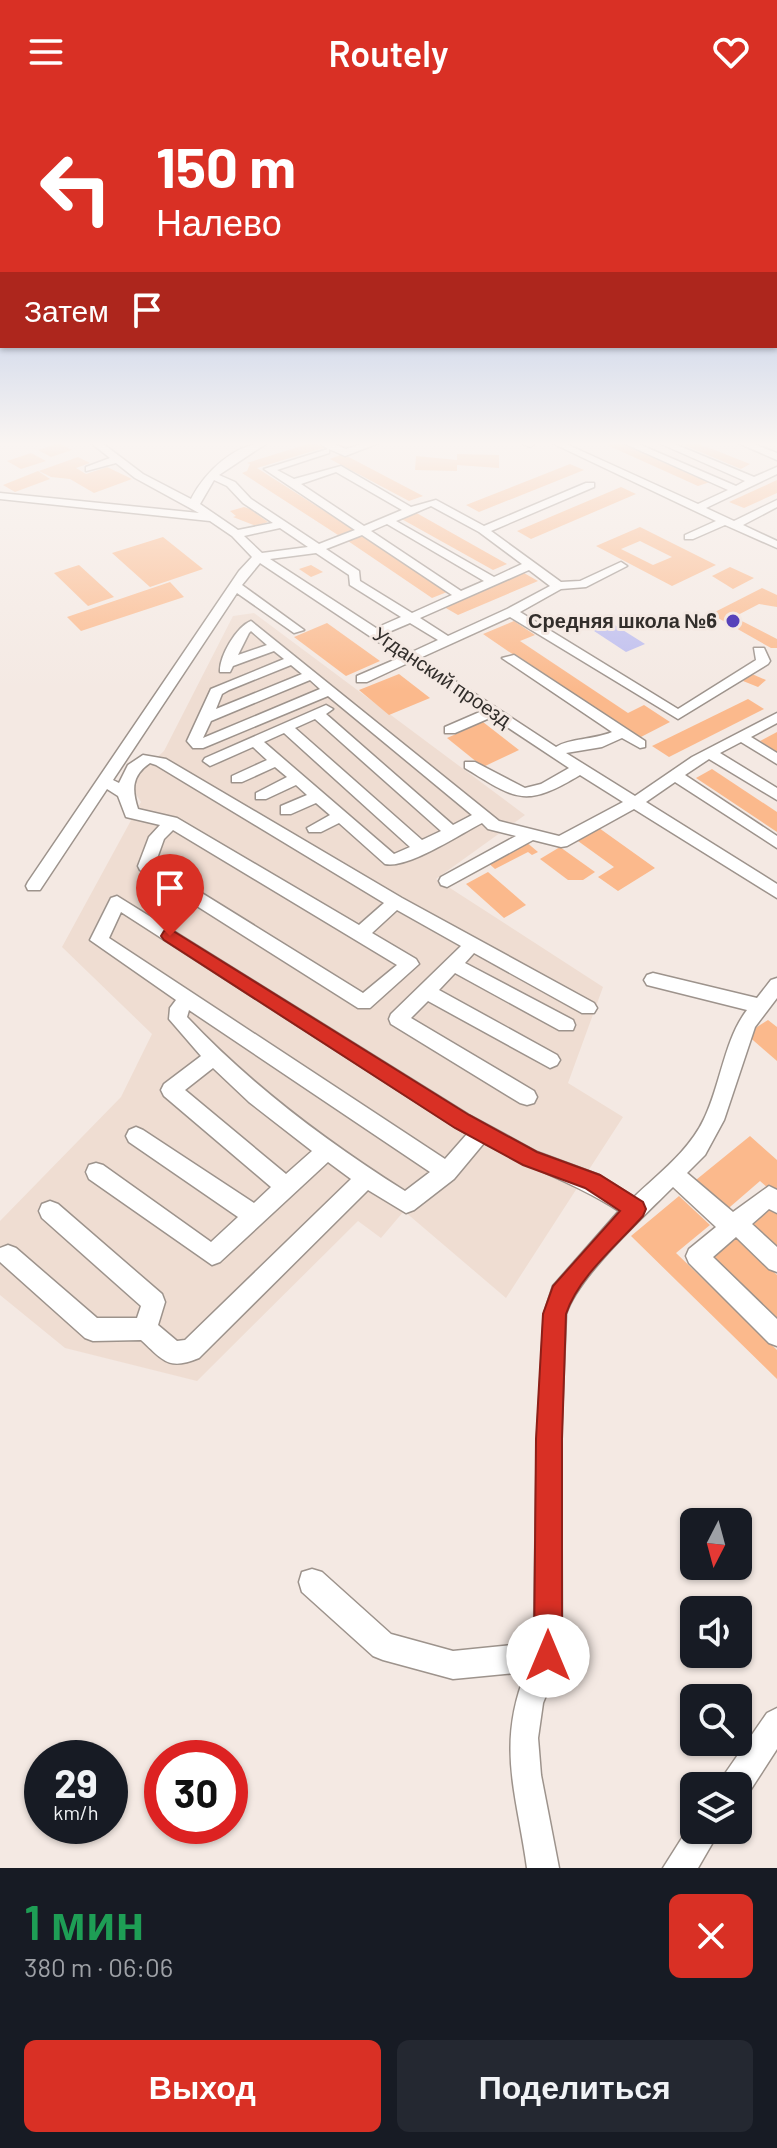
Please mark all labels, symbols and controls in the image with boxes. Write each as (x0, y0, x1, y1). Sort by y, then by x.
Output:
icon: menu (24, 30, 68, 74)
icon: heart (709, 30, 753, 74)
text: Routely (328, 31, 449, 74)
text: 150 m (156, 132, 296, 199)
icon: left (24, 136, 128, 240)
text: Налево (156, 200, 282, 243)
icon: arrive (125, 288, 169, 332)
text: Затем (24, 292, 109, 328)
place label: Средняя школа №6 (528, 608, 717, 632)
marker: Средняя школа №6 (724, 612, 742, 630)
street label: Угданский проезд (369, 621, 516, 731)
pin (136, 854, 204, 936)
icon: arrive (148, 866, 192, 910)
north arrow (680, 1508, 752, 1580)
map controls (680, 1508, 752, 1844)
button: sound (680, 1596, 752, 1668)
position arrow (506, 1614, 590, 1698)
button: search (680, 1684, 752, 1756)
speed limit sign: 30 (144, 1740, 248, 1844)
text: 29 (54, 1758, 98, 1806)
button: layers (680, 1772, 752, 1844)
text: km/h (53, 1800, 99, 1824)
text: 1 мин (24, 1892, 145, 1950)
button: close (669, 1894, 753, 1978)
text: 380 m · 06:06 (24, 1951, 173, 1982)
button: Выход (24, 2040, 381, 2132)
button: Поделиться (397, 2040, 753, 2132)

